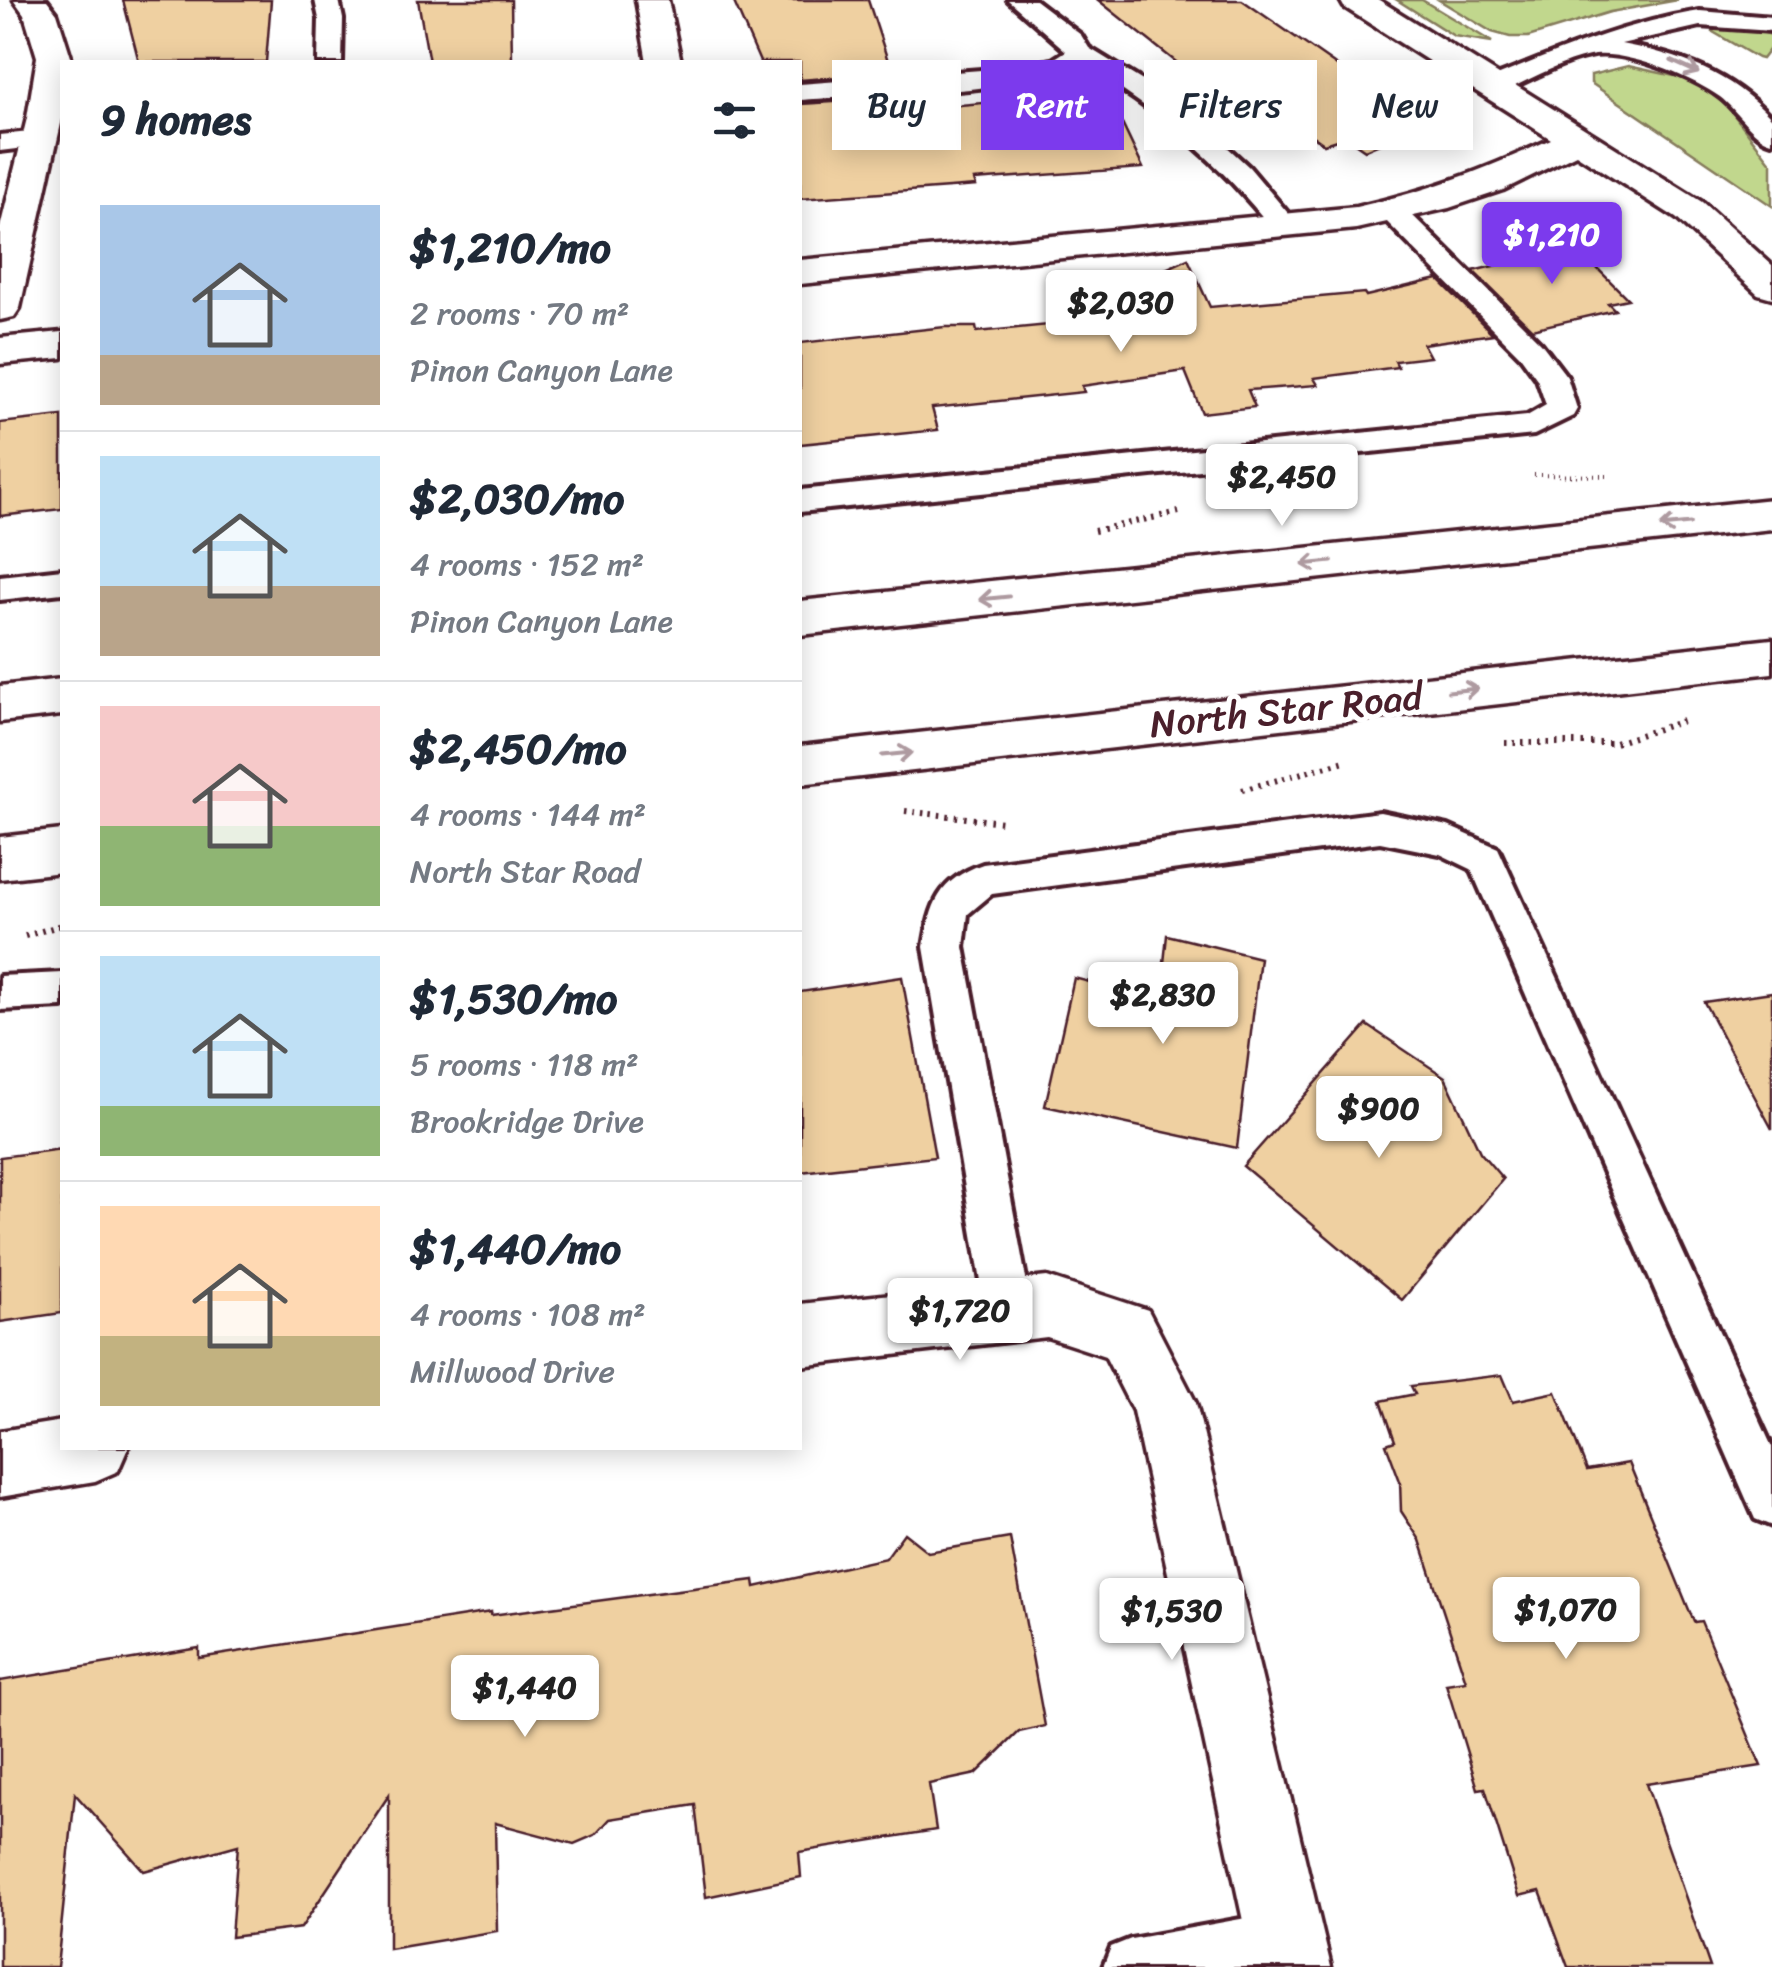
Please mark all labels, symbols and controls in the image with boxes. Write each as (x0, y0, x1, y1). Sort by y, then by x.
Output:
one-way arrow (1669, 59, 1700, 77)
chip: Buy (832, 60, 961, 150)
chip: Rent (981, 60, 1124, 150)
chip: Filters (1144, 60, 1317, 150)
chip: New (1337, 60, 1473, 150)
text: 9 homes (100, 83, 251, 157)
icon: filters (707, 93, 762, 148)
pin: $1,210 (1471, 202, 1633, 287)
text: $1,210 (1504, 206, 1600, 263)
text: $1,210/mo (410, 211, 611, 285)
icon: home (180, 245, 300, 365)
pin: $2,030 (1040, 270, 1202, 355)
text: $2,030 (1068, 274, 1174, 331)
text: 2 rooms · 70 m² (410, 285, 629, 342)
text: Pinon Canyon Lane (410, 342, 673, 399)
pin: $2,450 (1201, 444, 1363, 529)
text: $2,450 (1228, 448, 1336, 505)
text: $2,030/mo (410, 462, 624, 536)
icon: home (180, 496, 300, 616)
one-way arrow (1659, 515, 1692, 534)
text: 4 rooms · 152 m² (410, 536, 644, 593)
one-way arrow (1302, 554, 1334, 573)
one-way arrow (978, 588, 1011, 607)
text: Pinon Canyon Lane (410, 593, 673, 650)
street label: North Star Road (1146, 663, 1429, 758)
one-way arrow (1447, 680, 1479, 699)
text: $2,450/mo (410, 712, 627, 786)
one-way arrow (880, 744, 912, 763)
icon: home (180, 746, 300, 866)
text: 4 rooms · 144 m² (410, 786, 646, 843)
text: North Star Road (410, 843, 640, 900)
text: $1,530/mo (410, 962, 617, 1036)
pin: $2,830 (1082, 962, 1244, 1047)
text: $2,830 (1110, 966, 1216, 1023)
icon: home (180, 996, 300, 1116)
text: 5 rooms · 118 m² (410, 1036, 639, 1093)
pin: $900 (1320, 1076, 1438, 1161)
text: $900 (1338, 1080, 1420, 1137)
text: Brookridge Drive (410, 1093, 644, 1150)
text: $1,440/mo (410, 1212, 621, 1286)
icon: home (180, 1246, 300, 1366)
pin: $1,720 (879, 1278, 1041, 1363)
text: $1,720 (910, 1282, 1010, 1339)
text: 4 rooms · 108 m² (410, 1286, 646, 1343)
text: Millwood Drive (410, 1343, 615, 1400)
pin: $1,070 (1485, 1577, 1647, 1662)
pin: $1,530 (1091, 1578, 1253, 1663)
text: $1,070 (1515, 1581, 1617, 1638)
text: $1,530 (1121, 1582, 1223, 1639)
pin: $1,440 (444, 1655, 606, 1740)
text: $1,440 (473, 1659, 577, 1716)

